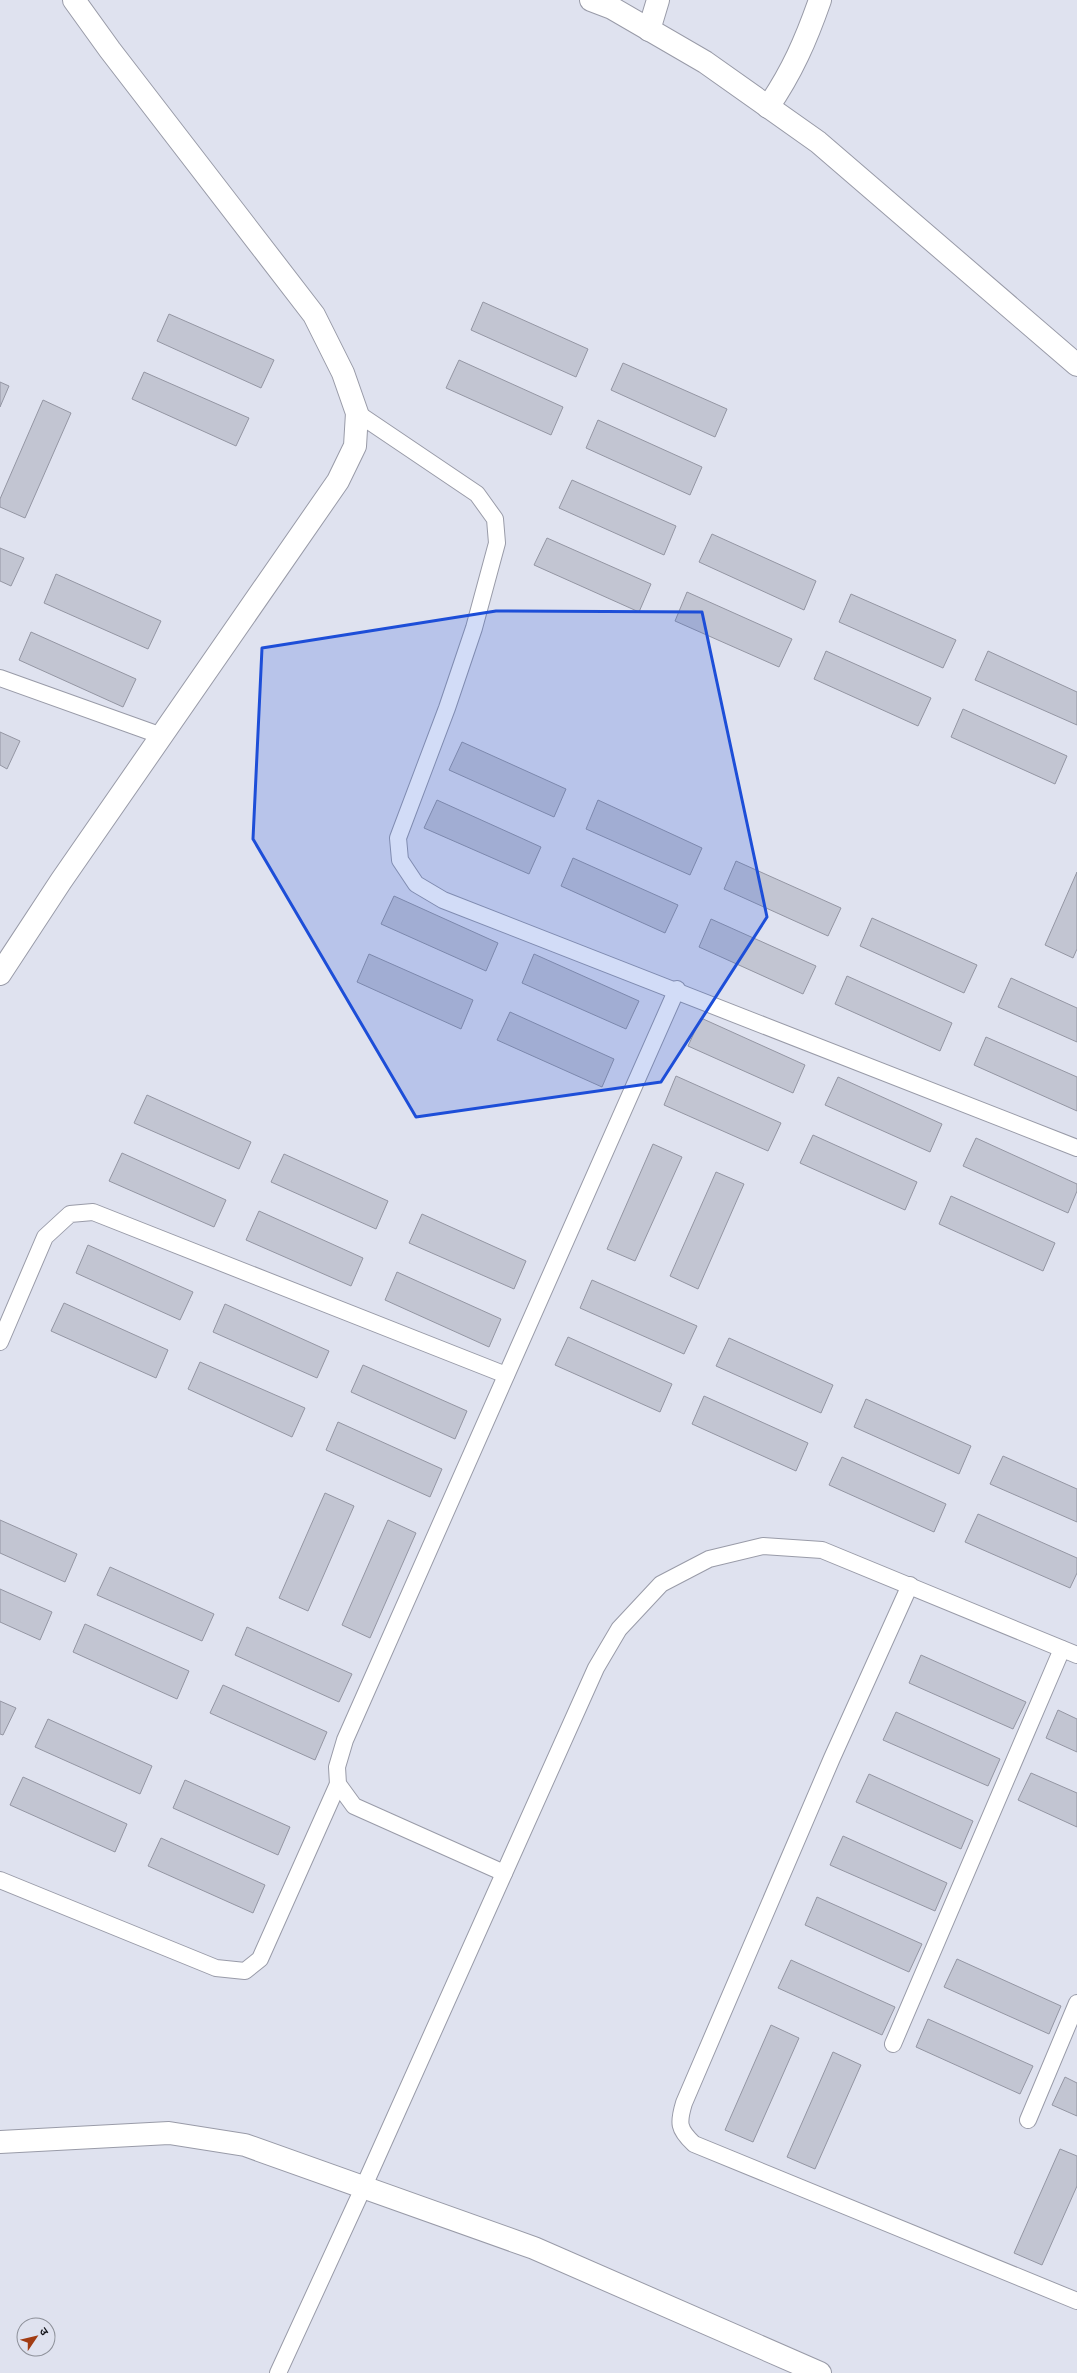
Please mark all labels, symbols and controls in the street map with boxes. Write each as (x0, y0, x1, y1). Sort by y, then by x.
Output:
north arrow (16, 2317, 56, 2357)
text: उ (37, 2325, 51, 2338)

